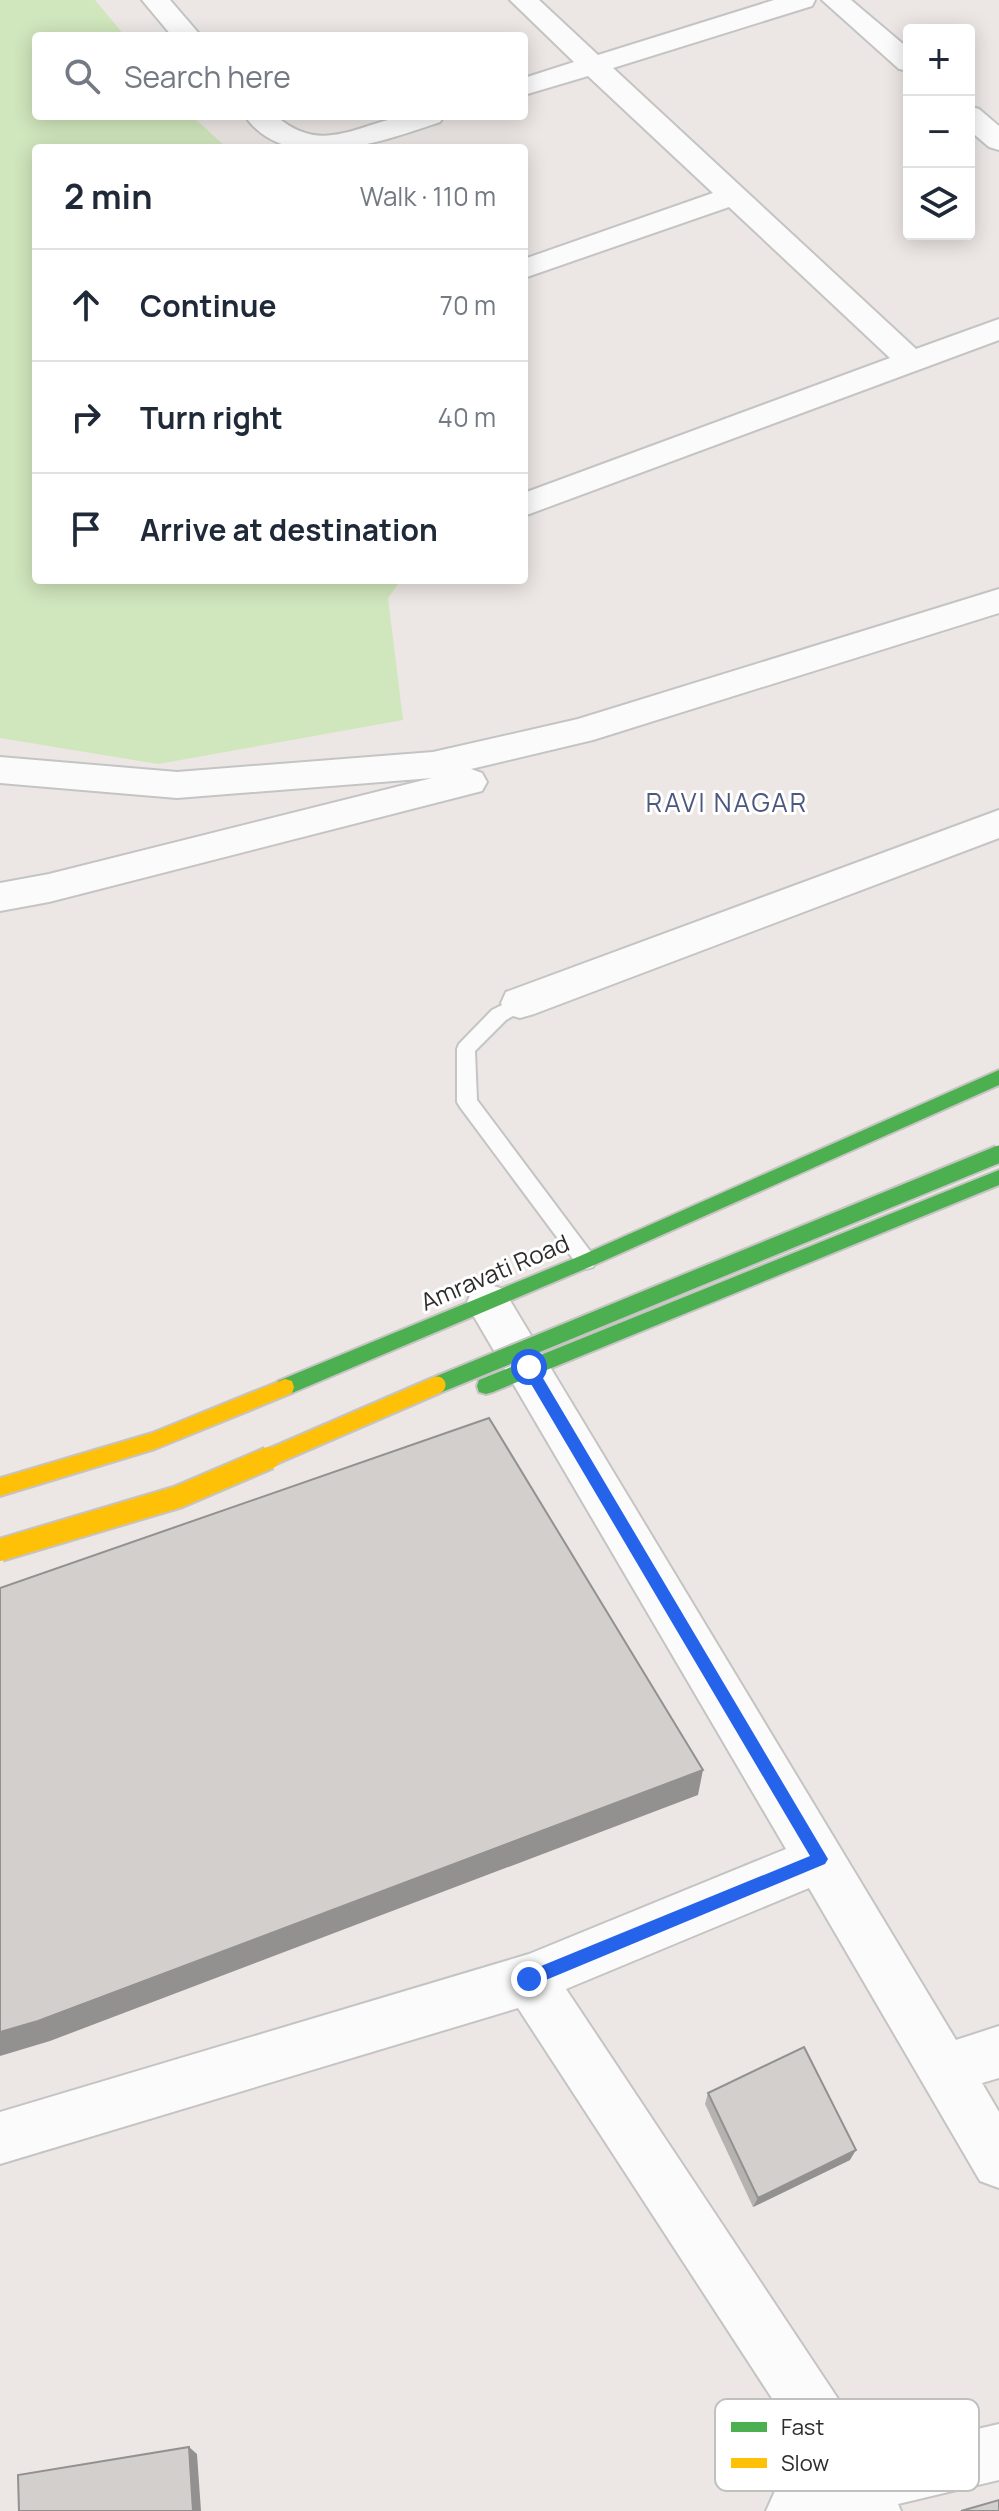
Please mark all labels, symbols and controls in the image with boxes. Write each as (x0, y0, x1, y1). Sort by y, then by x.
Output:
map controls (903, 24, 975, 240)
button: + (903, 24, 975, 96)
search box (32, 32, 528, 120)
icon: search (60, 54, 104, 98)
text: Search here (124, 56, 291, 97)
button: − (903, 96, 975, 168)
button: layers (903, 168, 975, 240)
text: 2 min (64, 173, 152, 219)
text: Walk · 110 m (360, 178, 496, 214)
icon: ahead (64, 283, 108, 327)
text: Continue (140, 285, 276, 326)
text: 70 m (440, 287, 496, 323)
icon: right (64, 395, 108, 439)
text: Turn right (140, 397, 283, 438)
text: 40 m (438, 399, 496, 435)
icon: arrive (64, 507, 108, 551)
text: Arrive at destination (140, 509, 438, 550)
district label: RAVI NAGAR (646, 784, 808, 820)
street label: Amravati Road (415, 1226, 574, 1318)
route start (511, 1349, 547, 1385)
route end (511, 1961, 547, 1997)
legend (715, 2399, 979, 2491)
text: Fast (781, 2412, 824, 2442)
text: Slow (781, 2448, 829, 2478)

